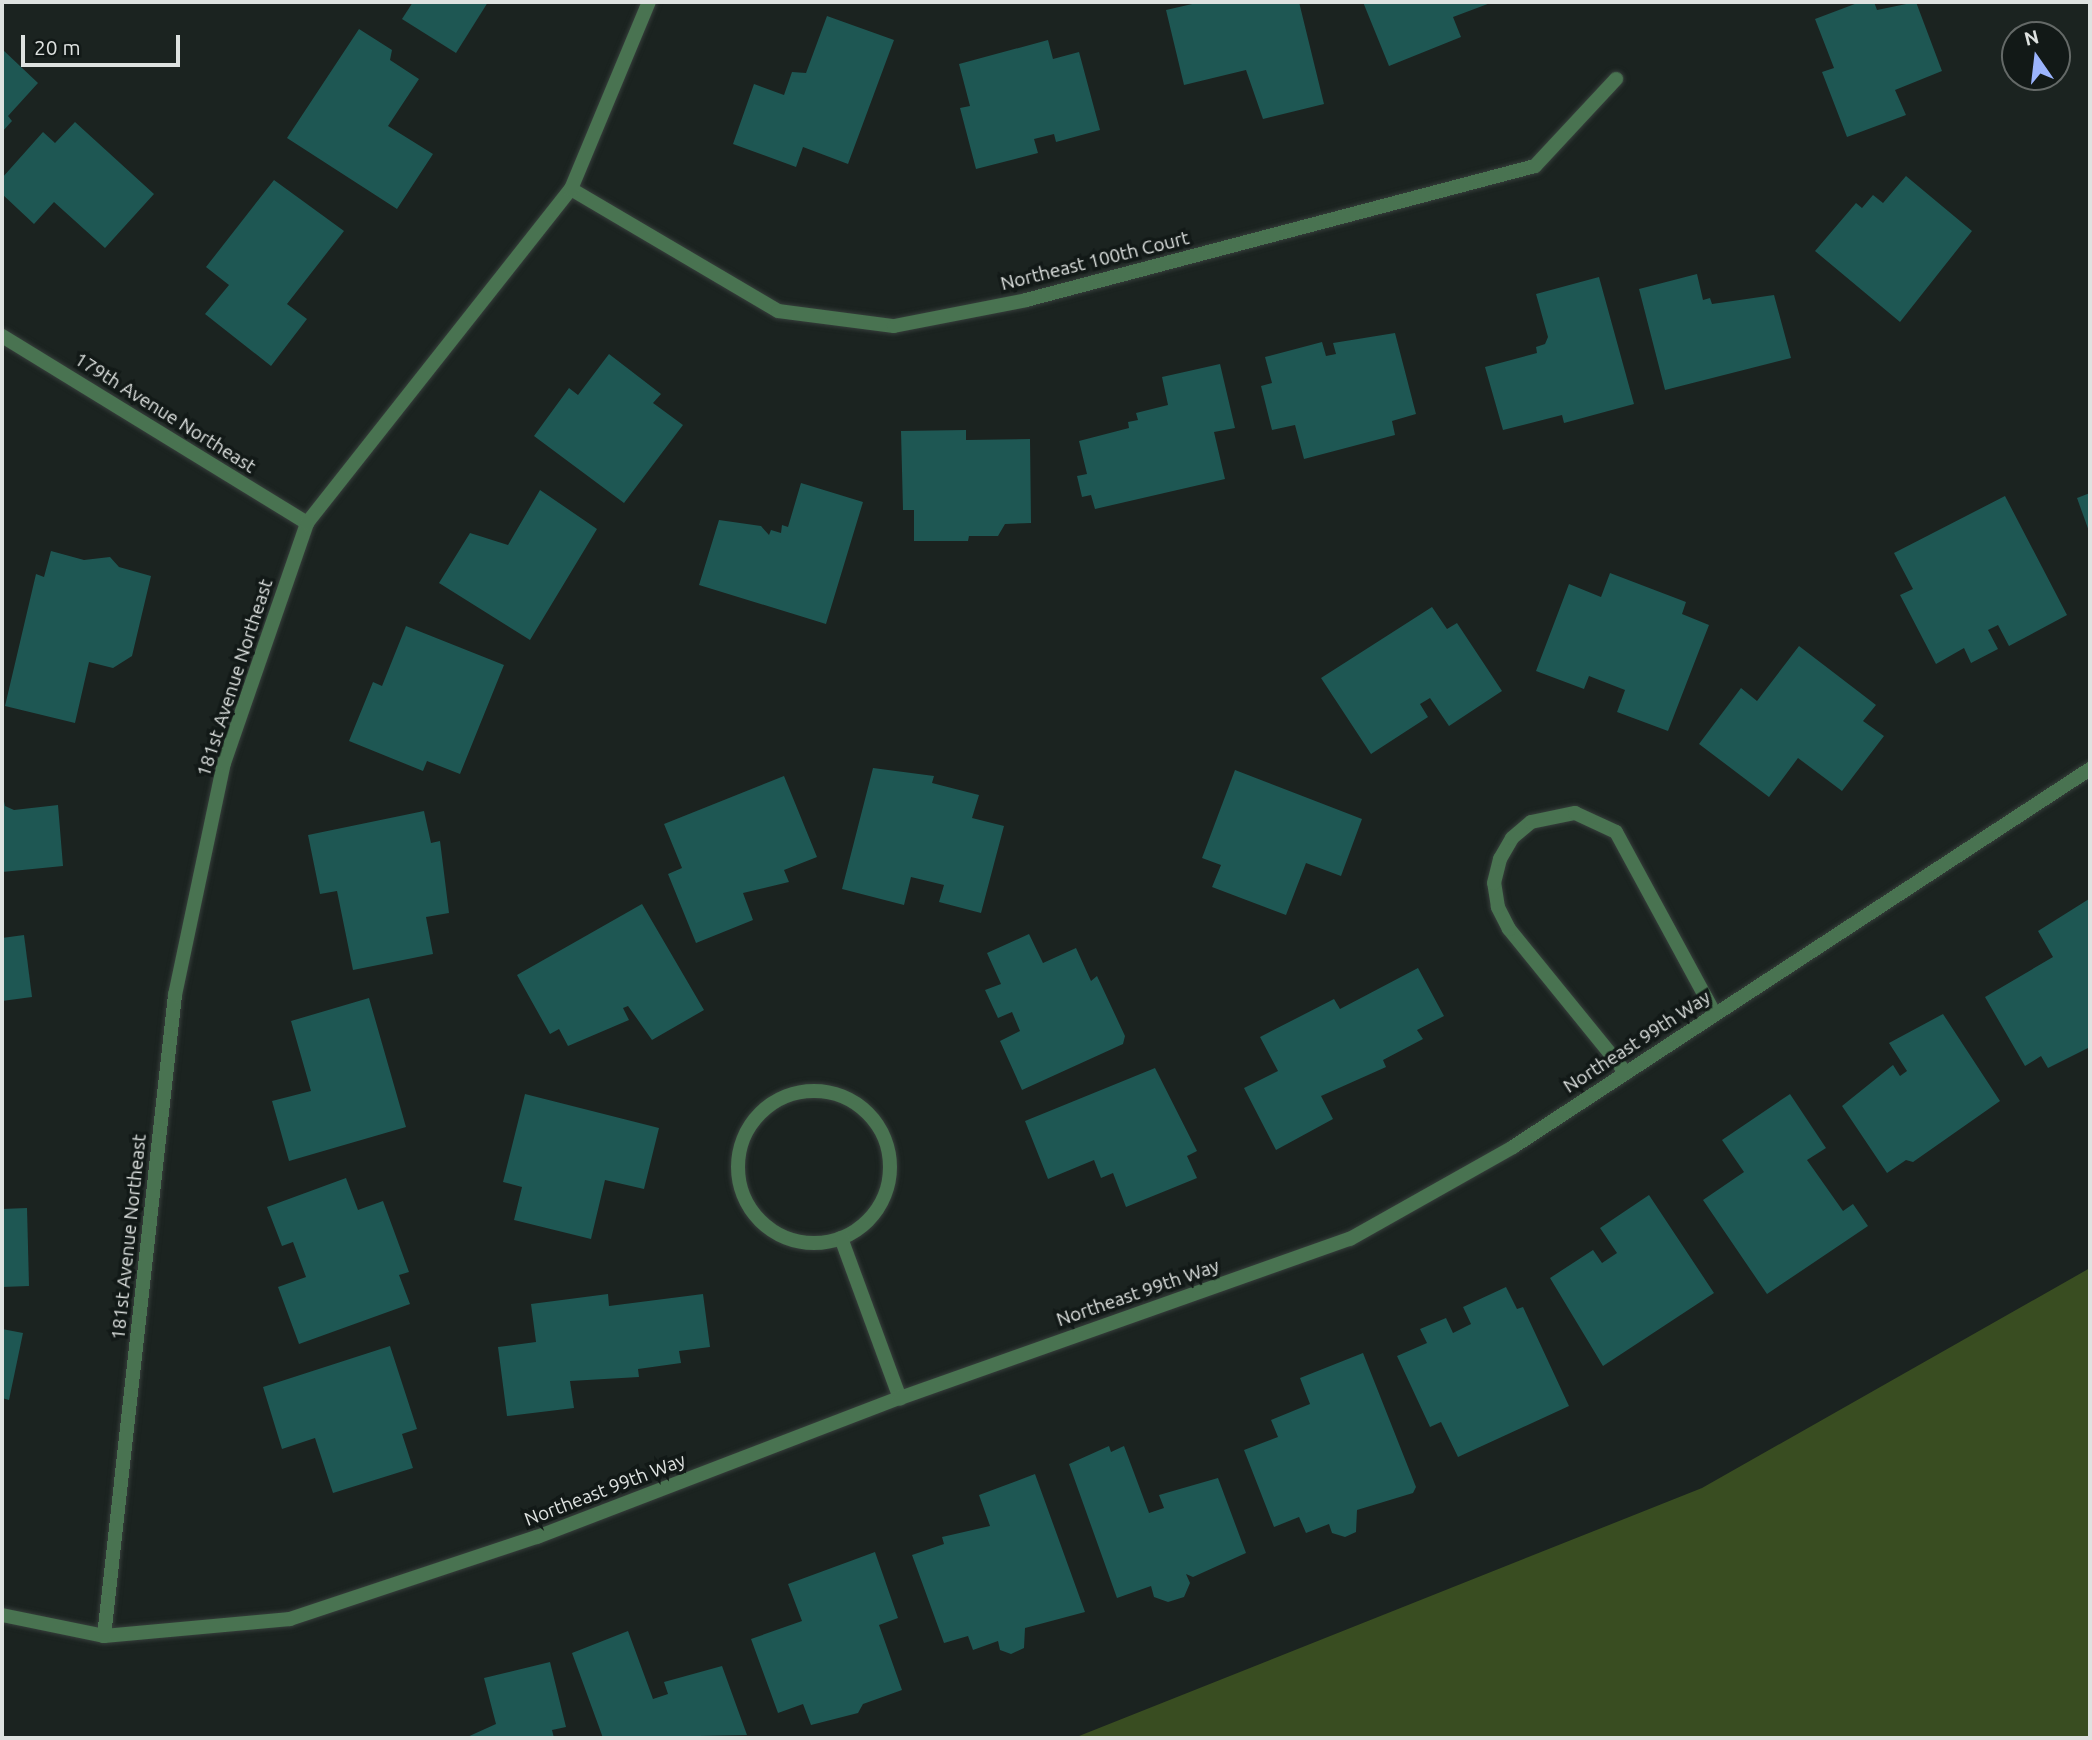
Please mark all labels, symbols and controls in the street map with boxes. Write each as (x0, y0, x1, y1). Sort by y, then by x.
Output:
scale bar (24, 21, 184, 65)
north arrow (2001, 21, 2071, 91)
text: N (2022, 25, 2041, 50)
text: 20 m (34, 35, 81, 59)
street label: Northeast 100th Court (998, 227, 1192, 295)
street label: 179th Avenue Northeast (70, 348, 260, 478)
street label: 181st Avenue Northeast (192, 576, 278, 780)
street label: Northeast 99th Way (1559, 986, 1715, 1098)
street label: 181st Avenue Northeast (107, 1133, 151, 1341)
street label: Northeast 99th Way (1054, 1254, 1222, 1332)
street label: Northeast 99th Way (521, 1449, 689, 1531)

